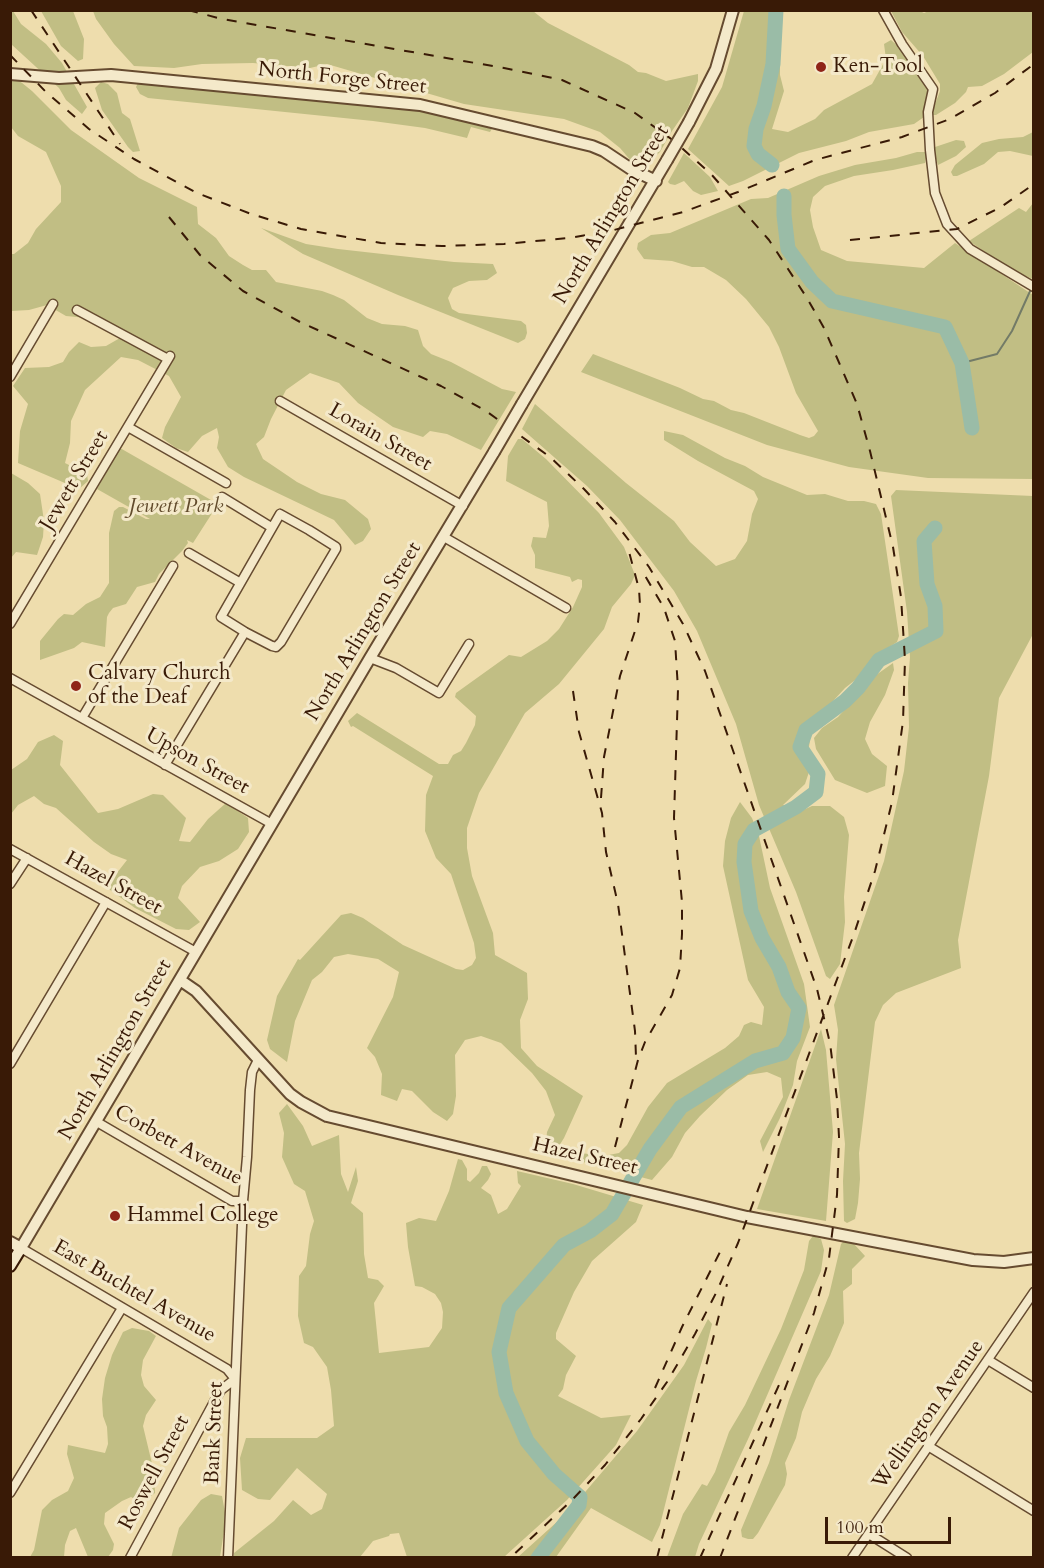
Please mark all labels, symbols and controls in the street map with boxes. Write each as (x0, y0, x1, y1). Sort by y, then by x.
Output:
place label: Ken-Tool (833, 54, 923, 80)
street label: North Forge Street (257, 58, 427, 100)
marker: Ken-Tool (814, 60, 828, 74)
street label: North Arlington Street (549, 121, 675, 309)
street label: Lorain Street (324, 398, 436, 478)
street label: Jewett Street (35, 426, 115, 536)
park label: Jewett Park (129, 494, 223, 520)
street label: North Arlington Street (301, 538, 427, 726)
place label: Calvary Church of the Deaf (88, 661, 230, 711)
marker: Calvary Church of the Deaf (69, 679, 83, 693)
street label: Upson Street (141, 723, 253, 801)
street label: Hazel Street (60, 847, 166, 921)
street label: North Arlington Street (54, 955, 178, 1145)
street label: Corbett Avenue (109, 1100, 247, 1192)
street label: Hazel Street (530, 1133, 640, 1181)
place label: Hammel College (127, 1203, 279, 1229)
marker: Hammel College (108, 1209, 122, 1223)
street label: East Buchtel Avenue (48, 1235, 220, 1349)
street label: Wellington Avenue (868, 1335, 990, 1495)
street label: Bank Street (201, 1381, 229, 1485)
street label: Roswell Street (114, 1411, 196, 1535)
scale bar (828, 1505, 954, 1543)
text: 100 m (836, 1515, 884, 1540)

